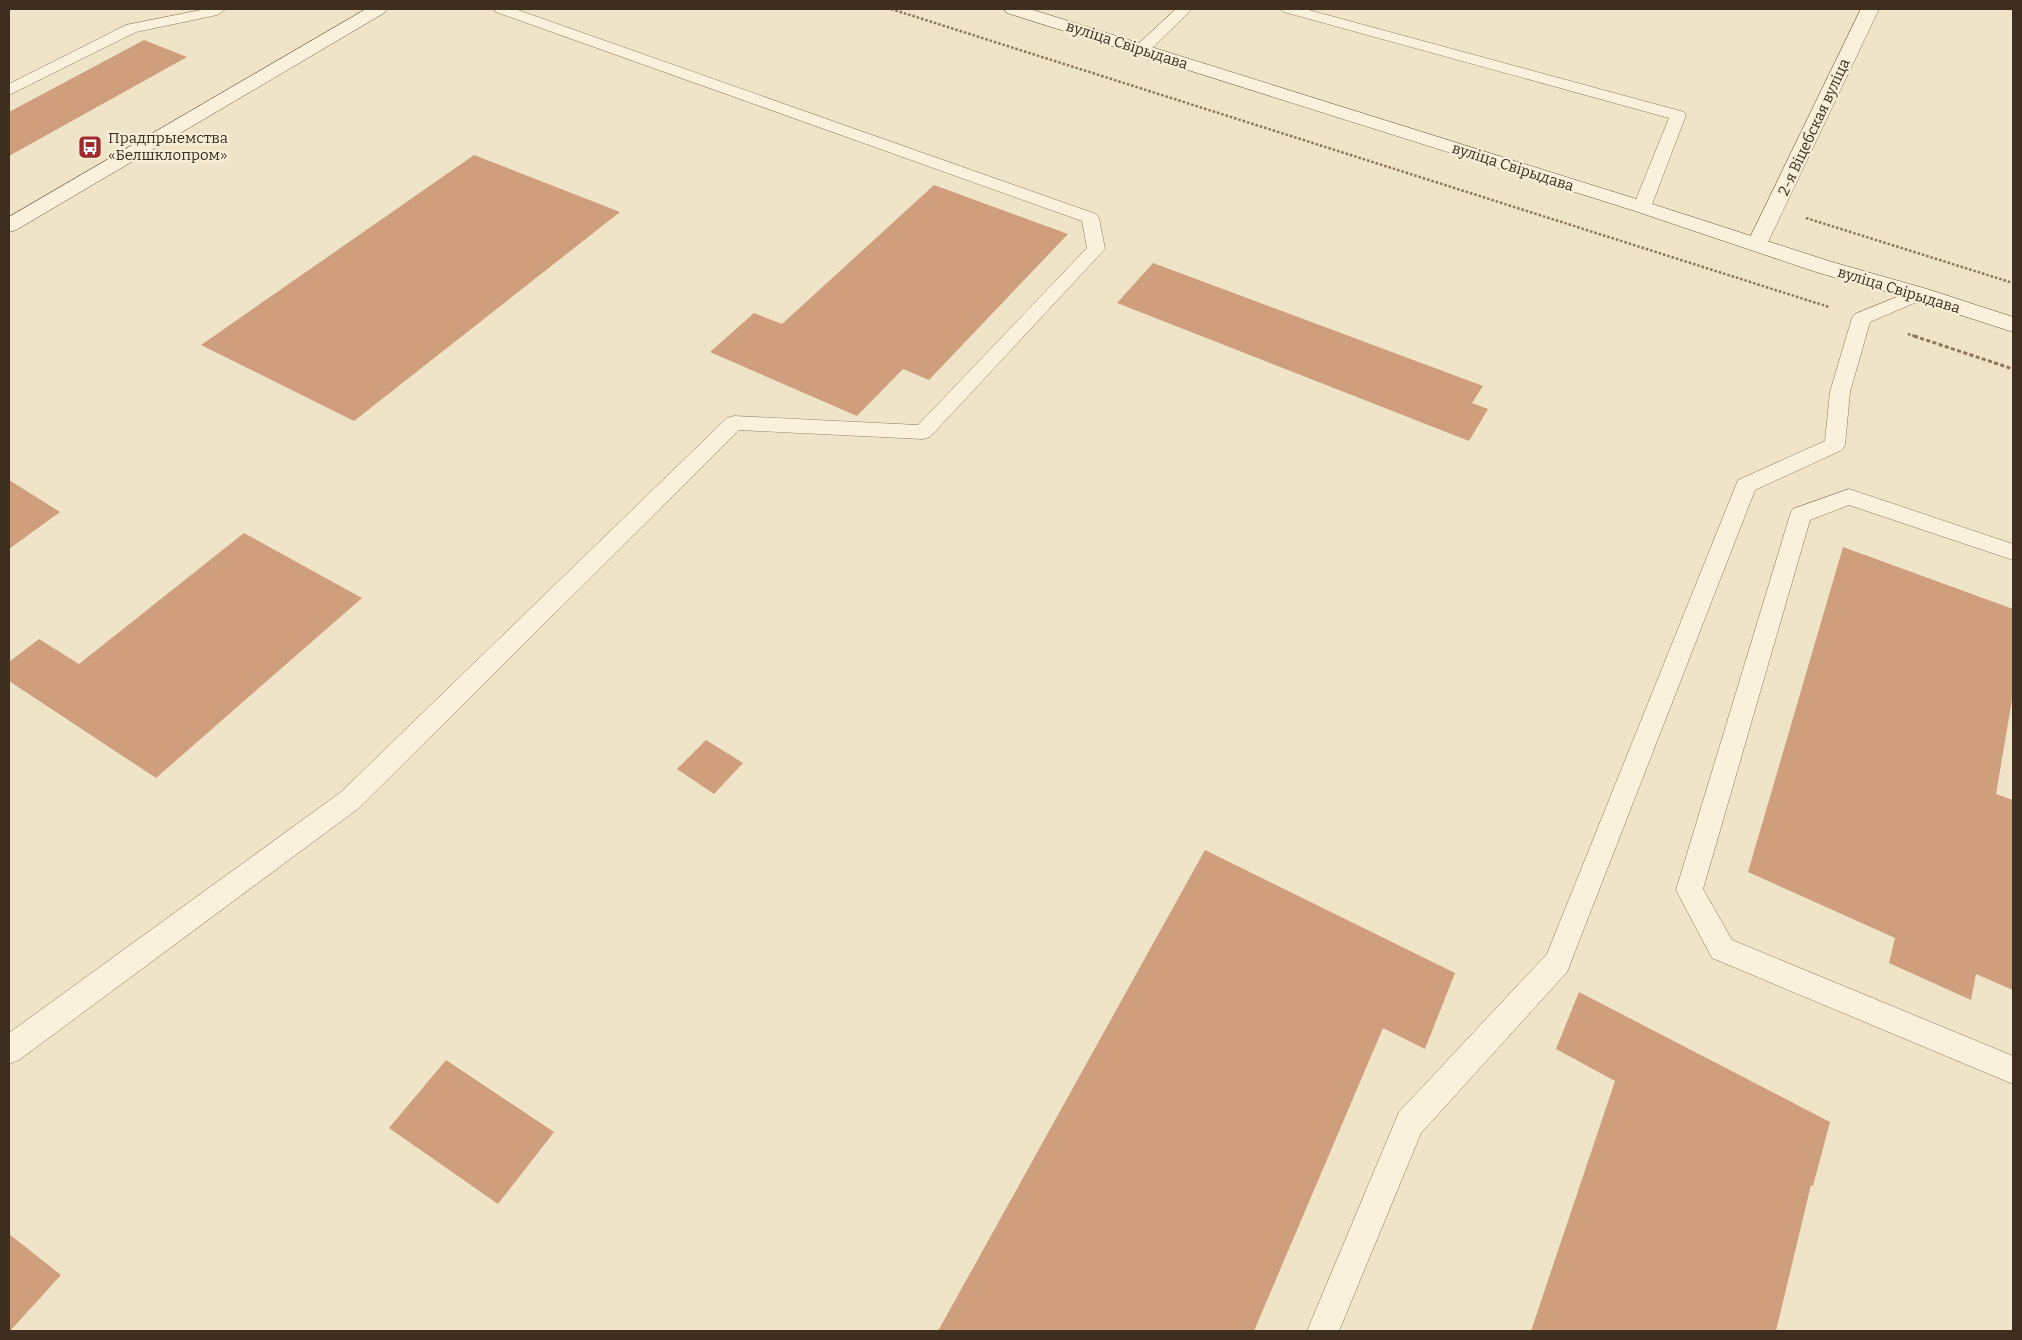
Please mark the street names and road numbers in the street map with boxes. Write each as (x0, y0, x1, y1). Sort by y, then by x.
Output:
street label: вуліца Свірыдава (1064, 17, 1190, 73)
street label: 2-я Віцебская вуліца (1774, 56, 1854, 198)
street label: вуліца Свірыдава (1450, 139, 1576, 195)
street label: вуліца Свірыдава (1836, 263, 1962, 317)

